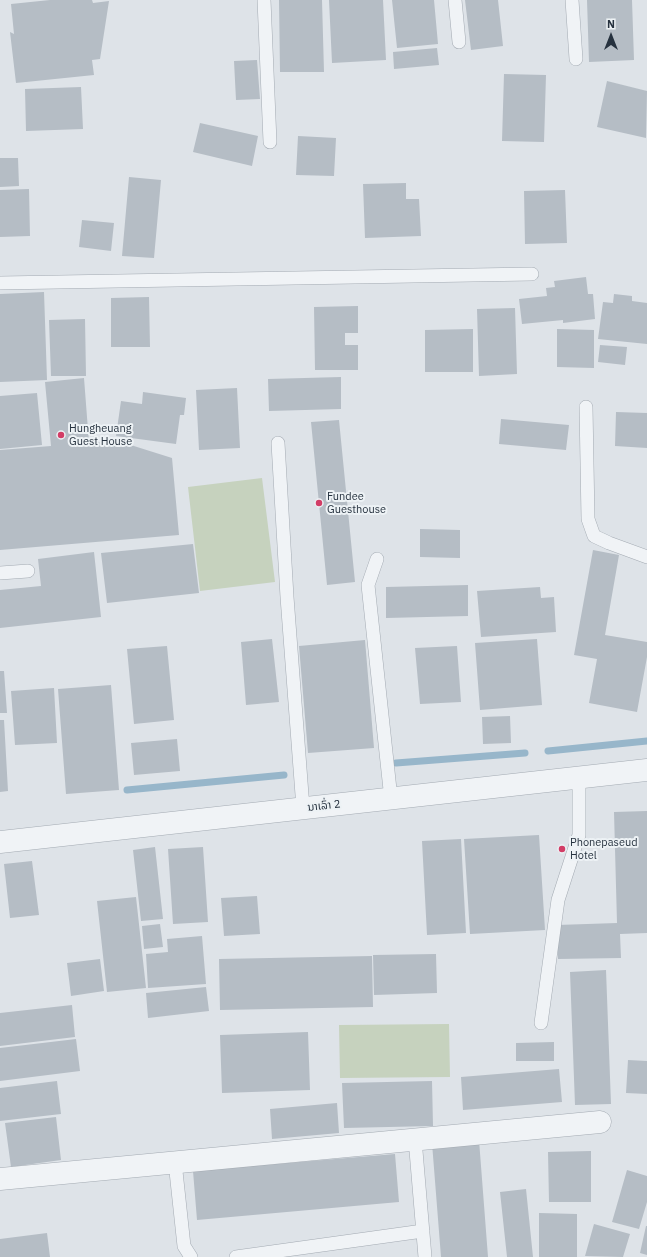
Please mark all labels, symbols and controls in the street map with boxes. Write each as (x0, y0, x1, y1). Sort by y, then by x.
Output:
north arrow (591, 16, 631, 56)
text: N (607, 17, 615, 31)
place label: Hungheuang Guest House (69, 422, 132, 448)
marker: Hungheuang Guest House (56, 430, 66, 440)
place label: Fundee Guesthouse (327, 490, 386, 516)
marker: Fundee Guesthouse (314, 498, 324, 508)
street label: ນາເລົ່າ 2 (307, 798, 341, 814)
place label: Phonepaseud Hotel (570, 836, 638, 862)
marker: Phonepaseud Hotel (557, 844, 567, 854)

